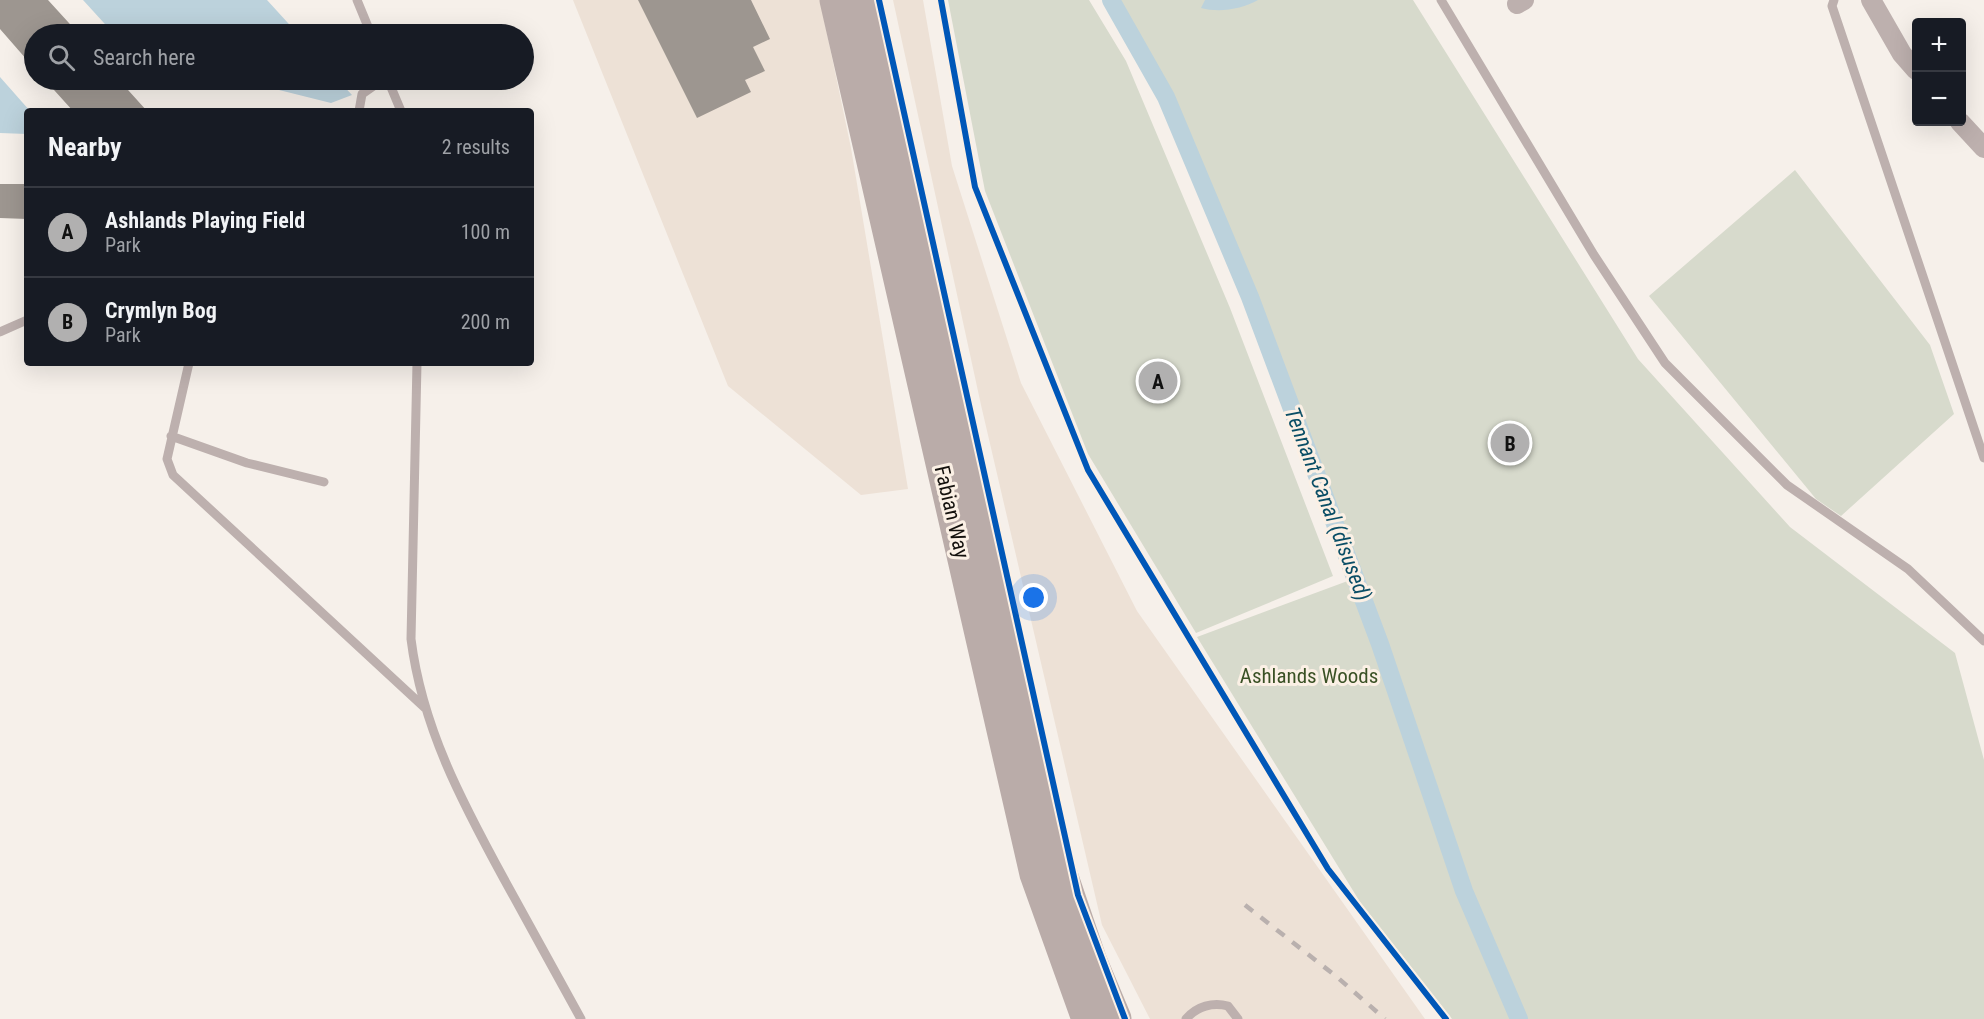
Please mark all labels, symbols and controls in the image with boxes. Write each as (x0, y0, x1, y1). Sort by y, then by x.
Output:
map controls (1912, 18, 1966, 126)
button: + (1912, 18, 1966, 72)
search box (24, 24, 534, 90)
icon: search (45, 41, 78, 74)
text: Search here (93, 45, 195, 70)
button: − (1912, 72, 1966, 126)
text: Nearby (48, 132, 122, 162)
text: 2 results (442, 135, 510, 159)
text: Ashlands Playing Field (105, 208, 305, 233)
text: A (62, 220, 73, 244)
text: 100 m (461, 220, 510, 244)
text: Park (105, 233, 141, 257)
text: Crymlyn Bog (105, 298, 217, 323)
text: B (62, 310, 73, 334)
text: 200 m (461, 310, 510, 334)
text: Park (105, 323, 141, 347)
pin: A (1138, 358, 1178, 404)
water label: Tennant Canal (disused) (1279, 404, 1376, 604)
pin: B (1490, 420, 1530, 466)
street label: Fabian Way (930, 463, 974, 561)
your location (1019, 583, 1048, 612)
park label: Ashlands Woods (1240, 664, 1378, 688)

